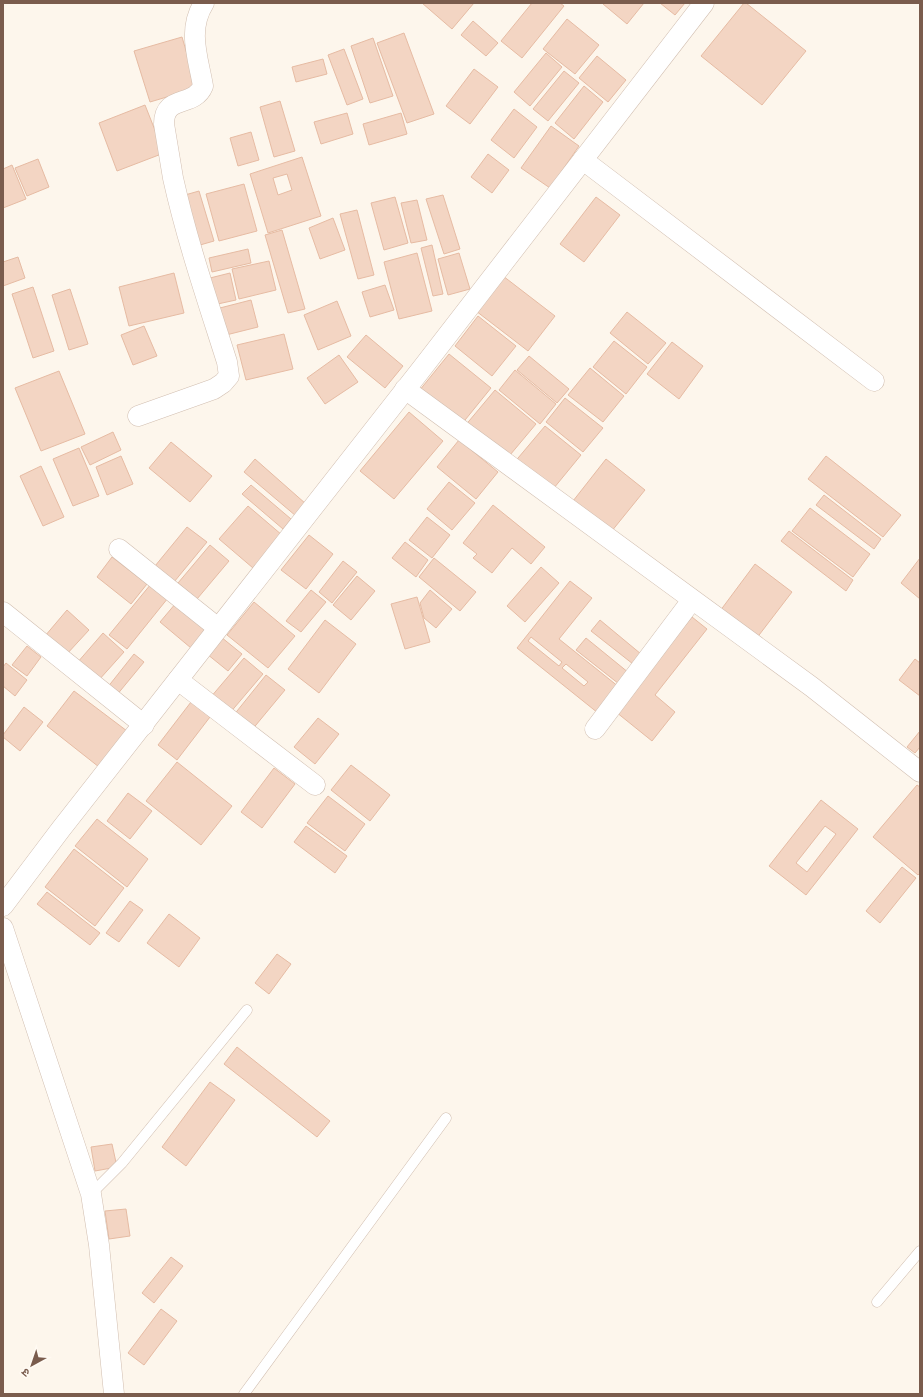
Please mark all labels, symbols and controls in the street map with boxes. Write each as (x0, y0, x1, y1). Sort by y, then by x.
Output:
north arrow (12, 1345, 52, 1385)
text: उ (18, 1365, 33, 1381)

